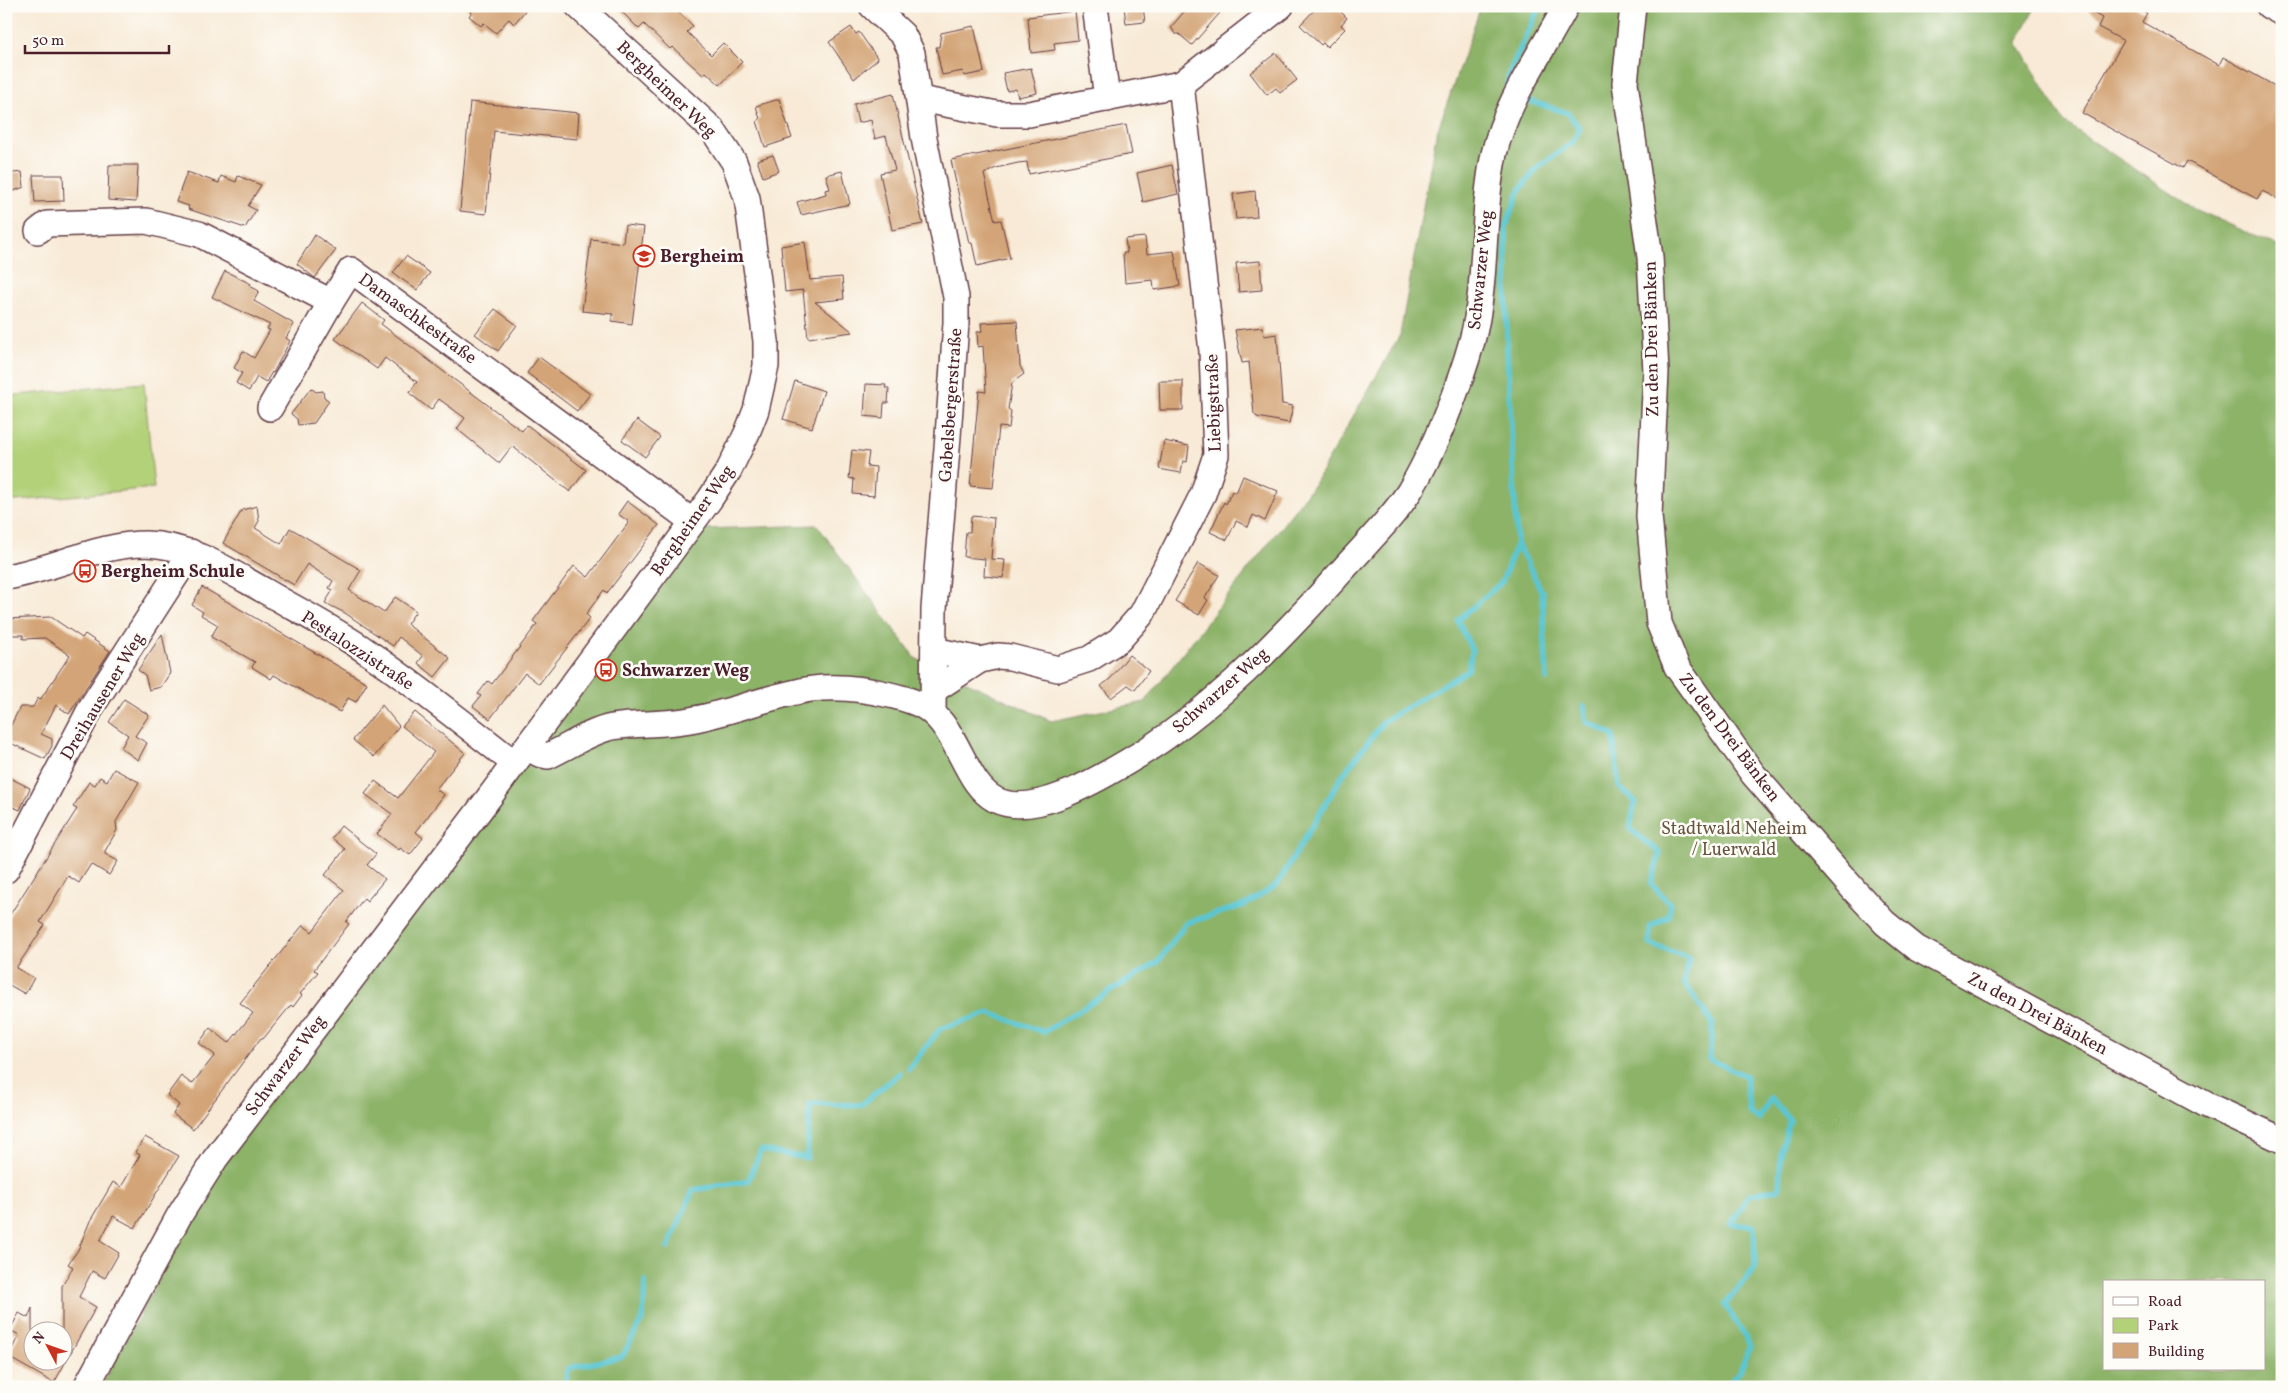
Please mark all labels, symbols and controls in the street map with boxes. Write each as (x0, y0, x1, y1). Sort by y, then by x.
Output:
scale bar (25, 22, 169, 54)
text: 50 m (32, 31, 64, 52)
street label: Bergheimer Weg (610, 36, 722, 144)
street label: Schwarzer Weg (1463, 209, 1500, 331)
school or university icon: Bergheim (632, 244, 656, 268)
place label: Bergheim (660, 245, 744, 270)
street label: Zu den Drei Bänken (1639, 260, 1666, 417)
street label: Damaschkestraße (353, 268, 481, 371)
street label: Gabelsbergerstraße (934, 327, 969, 483)
street label: Liebigstraße (1200, 353, 1229, 453)
street label: Bergheimer Weg (646, 460, 741, 582)
bus stop icon: Bergheim Schule (73, 559, 97, 583)
place label: Bergheim Schule (101, 560, 245, 585)
street label: Pestalozzistraße (296, 605, 418, 697)
street label: Dreihausener Weg (55, 628, 151, 765)
street label: Schwarzer Weg (1167, 642, 1275, 740)
bus stop icon: Schwarzer Weg (594, 658, 618, 682)
place label: Schwarzer Weg (622, 659, 749, 684)
street label: Zu den Drei Bänken (1672, 668, 1786, 808)
park label: Stadtwald Neheim / Luerwald (1661, 817, 1807, 863)
street label: Zu den Drei Bänken (1963, 967, 2112, 1062)
street label: Schwarzer Weg (240, 1010, 332, 1122)
legend (2103, 1280, 2266, 1370)
text: Road (2148, 1292, 2182, 1313)
text: Park (2148, 1316, 2179, 1337)
north arrow (22, 1320, 72, 1370)
text: N (29, 1328, 50, 1349)
text: Building (2148, 1342, 2205, 1363)

